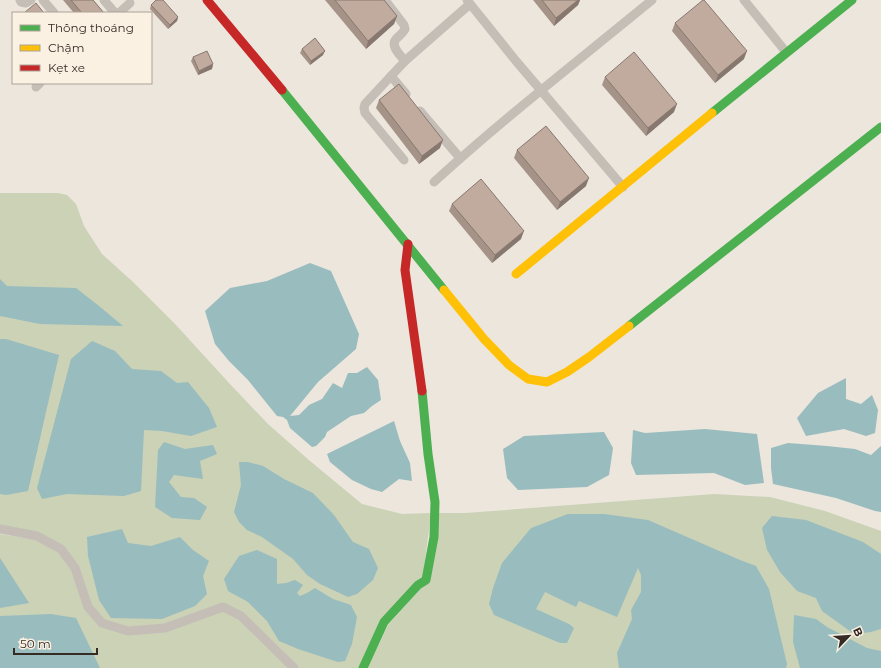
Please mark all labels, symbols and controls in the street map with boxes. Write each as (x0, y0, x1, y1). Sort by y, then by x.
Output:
legend (12, 12, 152, 84)
text: Thông thoáng (48, 20, 134, 35)
text: Chậm (48, 40, 84, 55)
text: Kẹt xe (48, 60, 85, 75)
north arrow (829, 616, 869, 656)
text: B (850, 625, 866, 639)
scale bar (14, 630, 97, 656)
text: 50 m (20, 636, 51, 651)

